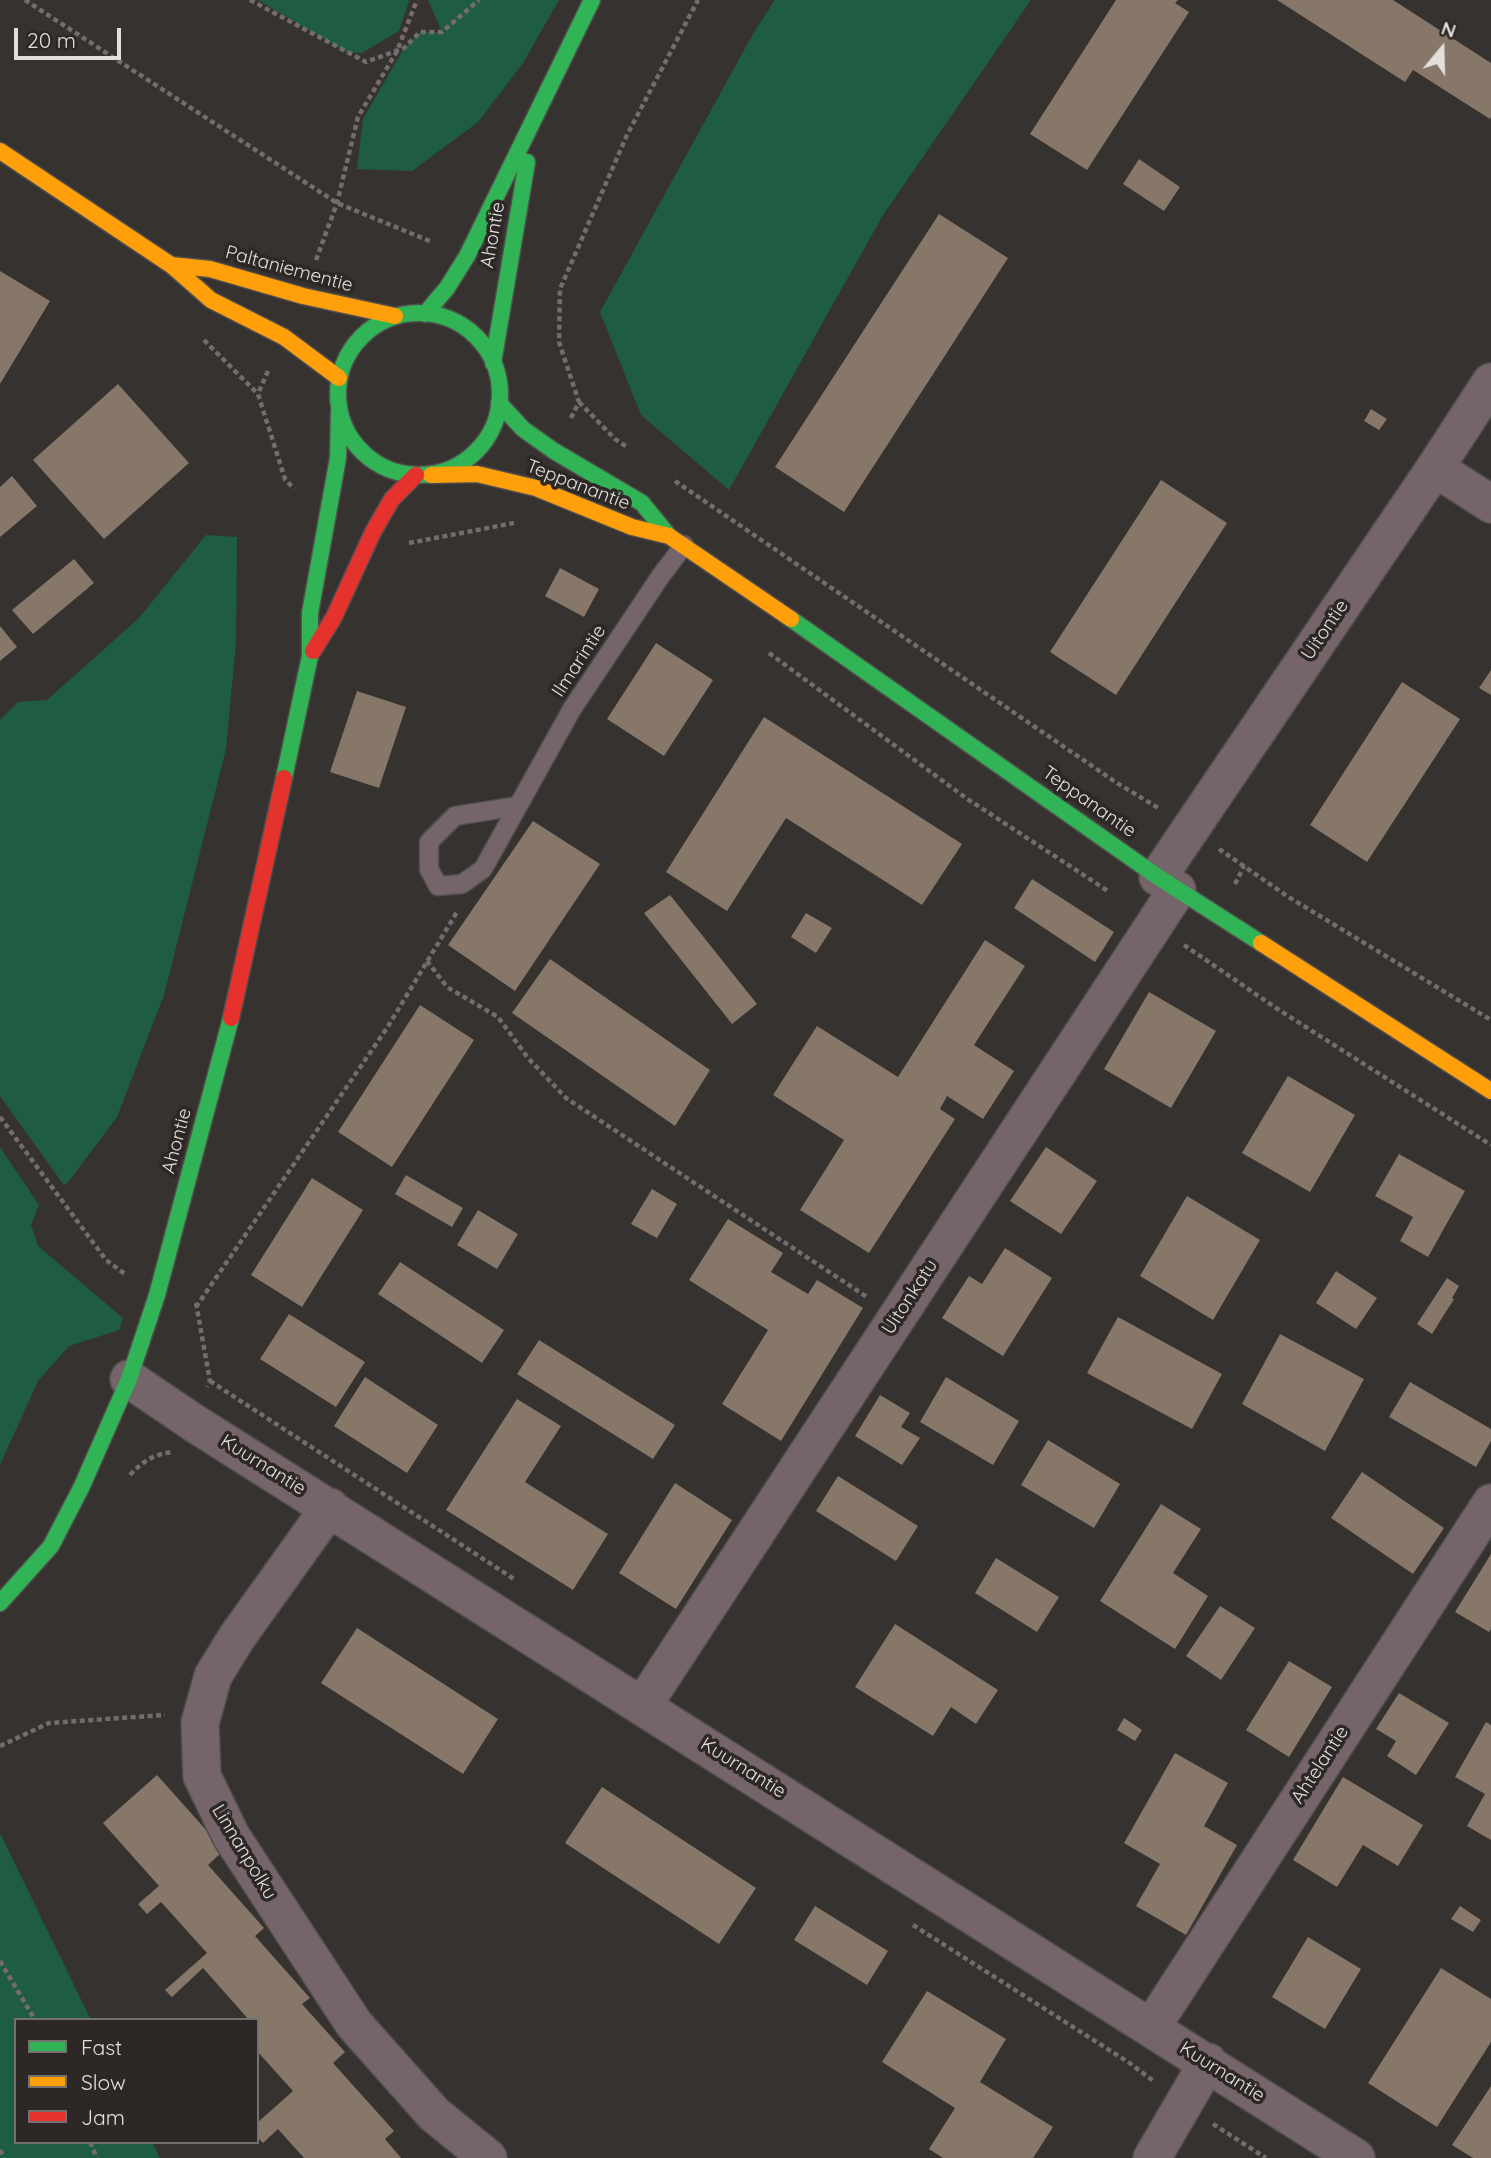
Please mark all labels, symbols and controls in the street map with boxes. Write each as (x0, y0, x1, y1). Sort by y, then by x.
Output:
scale bar (18, 14, 124, 58)
north arrow (1407, 14, 1477, 84)
text: N (1438, 16, 1459, 43)
text: 20 m (27, 27, 76, 53)
street label: Ahontie (476, 200, 510, 270)
street label: Paltaniementie (223, 241, 355, 297)
street label: Teppanantie (523, 455, 633, 515)
street label: Uitontie (1297, 596, 1353, 664)
street label: Ilmarintie (547, 621, 611, 701)
street label: Teppanantie (1038, 761, 1140, 843)
street label: Ahontie (157, 1106, 197, 1176)
street label: Uitonkatu (877, 1255, 943, 1339)
street label: Kuurnantie (216, 1430, 310, 1500)
street label: Ahtelantie (1286, 1722, 1354, 1808)
street label: Kuurnantie (696, 1733, 790, 1803)
street label: Linnanpolku (207, 1800, 281, 1904)
legend (14, 2018, 259, 2144)
text: Fast (81, 2034, 122, 2060)
street label: Kuurnantie (1175, 2037, 1269, 2107)
text: Slow (81, 2069, 126, 2095)
text: Jam (81, 2104, 125, 2130)

